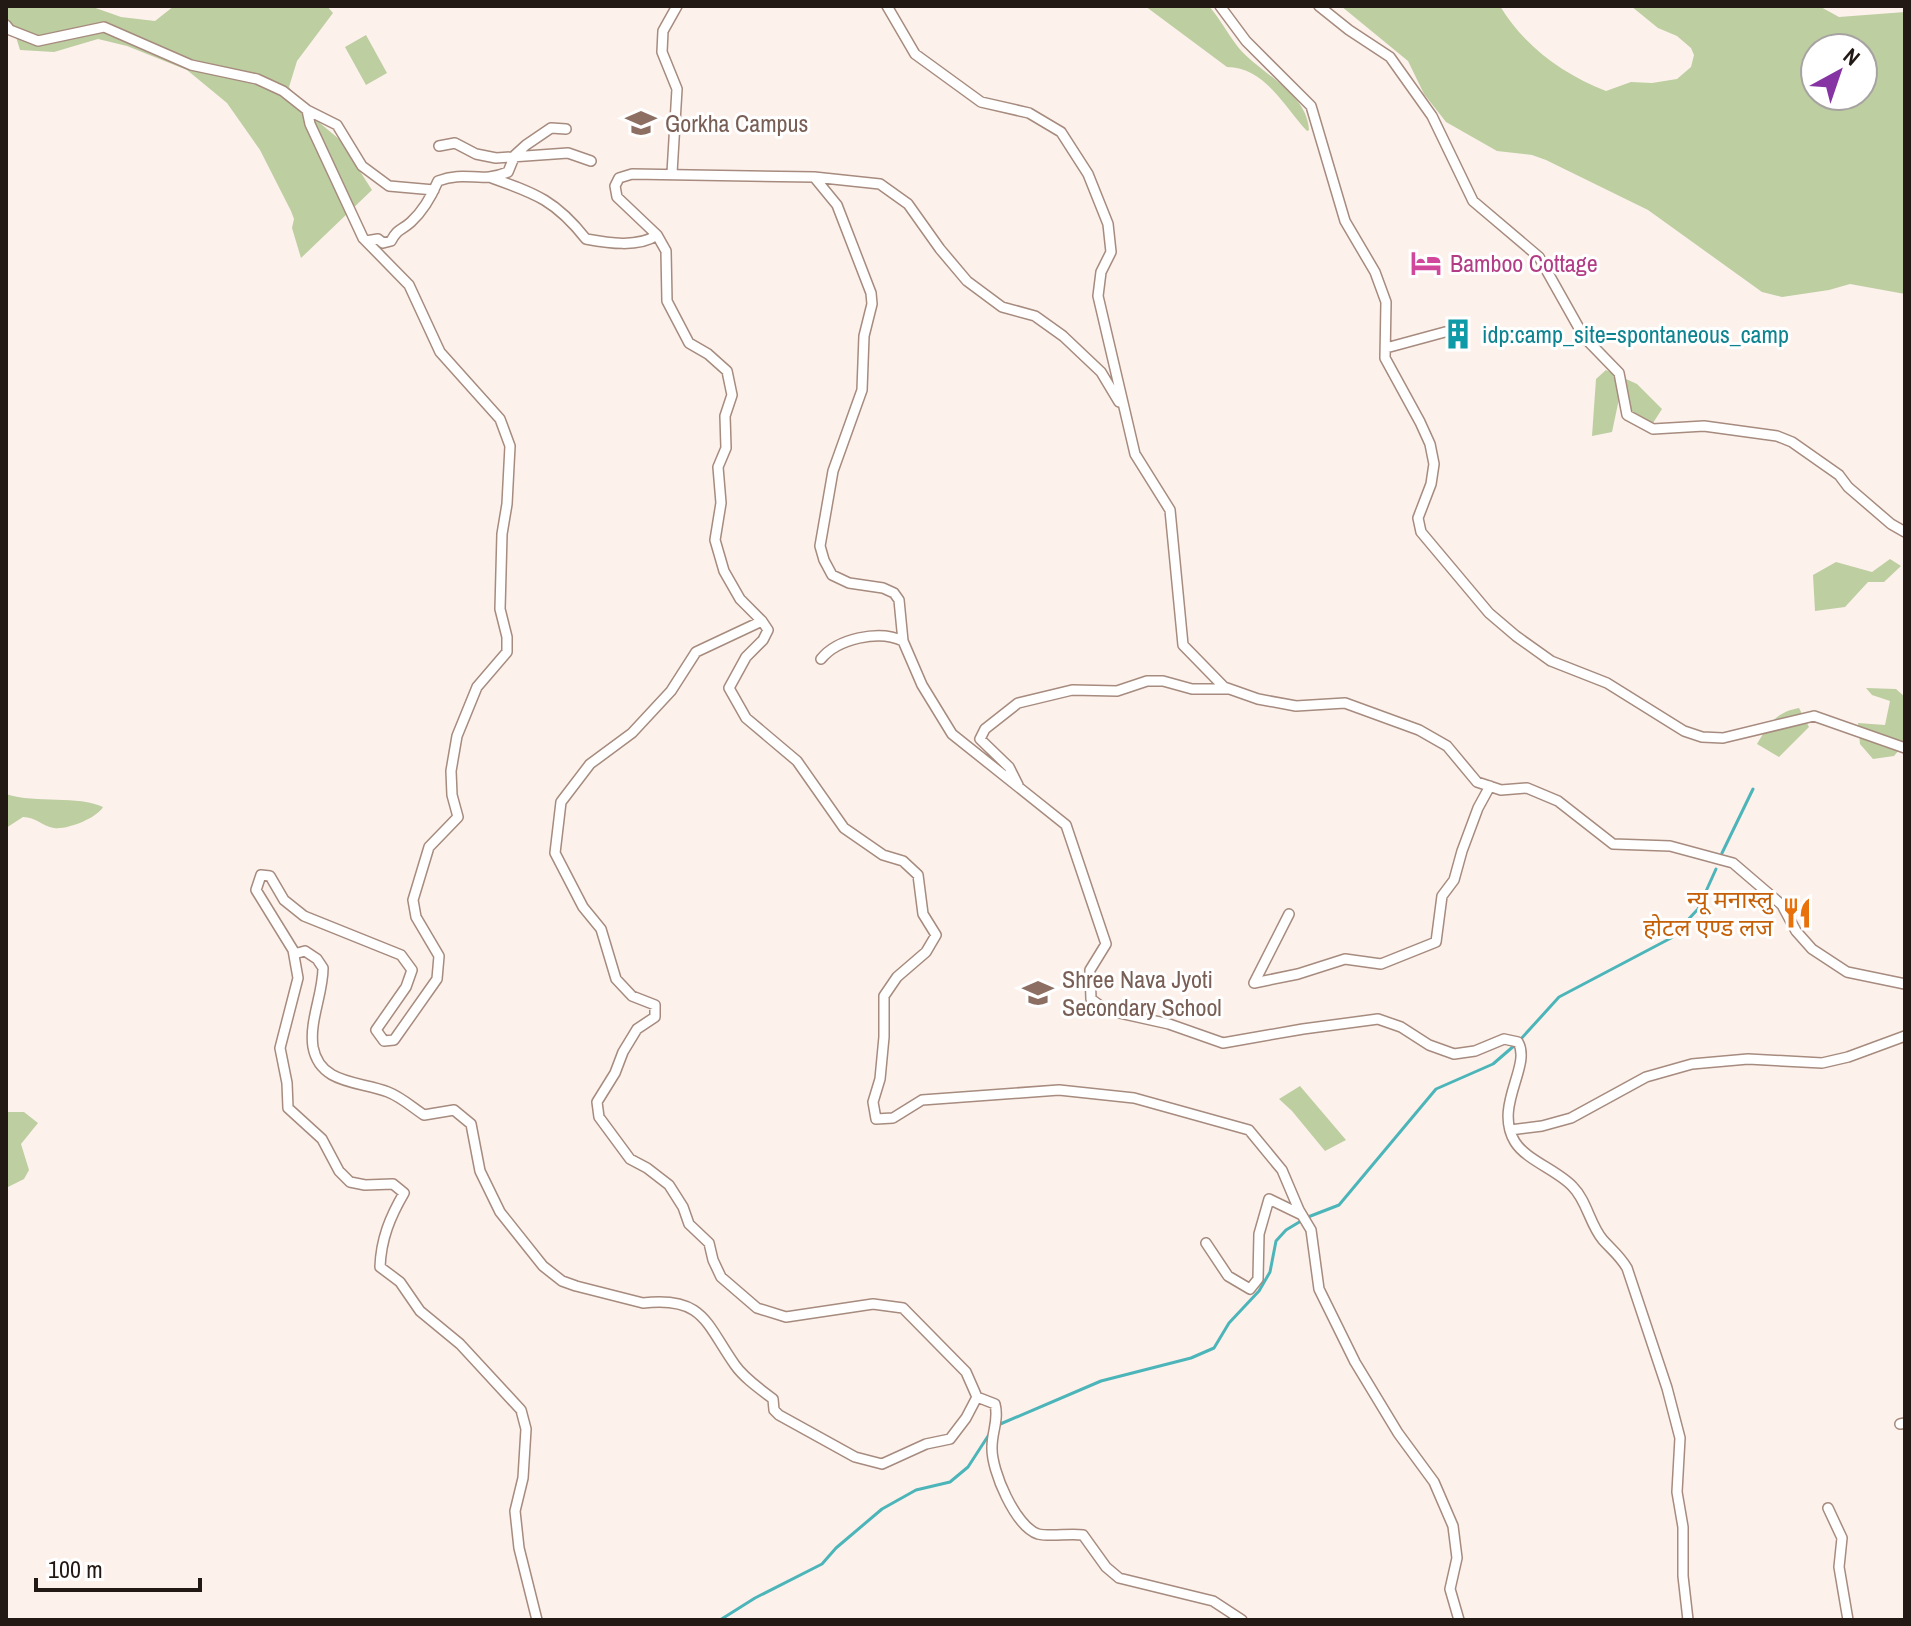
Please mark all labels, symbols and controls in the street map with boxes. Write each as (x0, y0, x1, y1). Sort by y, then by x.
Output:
north arrow (1799, 32, 1879, 112)
text: N (1837, 41, 1866, 72)
school or university icon: Gorkha Campus (624, 106, 658, 140)
place label: Gorkha Campus (665, 107, 808, 139)
hotel icon: Bamboo Cottage (1409, 246, 1443, 280)
place label: Bamboo Cottage (1450, 247, 1598, 279)
building icon: idp:camp_site=spontaneous_camp (1441, 317, 1475, 351)
place label: idp:camp_site=spontaneous_camp (1482, 318, 1789, 350)
place label: न्यू मनास्लु होटल एण्ड लज (1643, 883, 1774, 943)
restaurant icon: न्यू मनास्लु होटल एण्ड लज (1780, 896, 1814, 930)
place label: Shree Nava Jyoti Secondary School (1062, 963, 1222, 1023)
school or university icon: Shree Nava Jyoti Secondary School (1021, 976, 1055, 1010)
scale bar (36, 1542, 200, 1592)
text: 100 m (48, 1553, 103, 1585)

